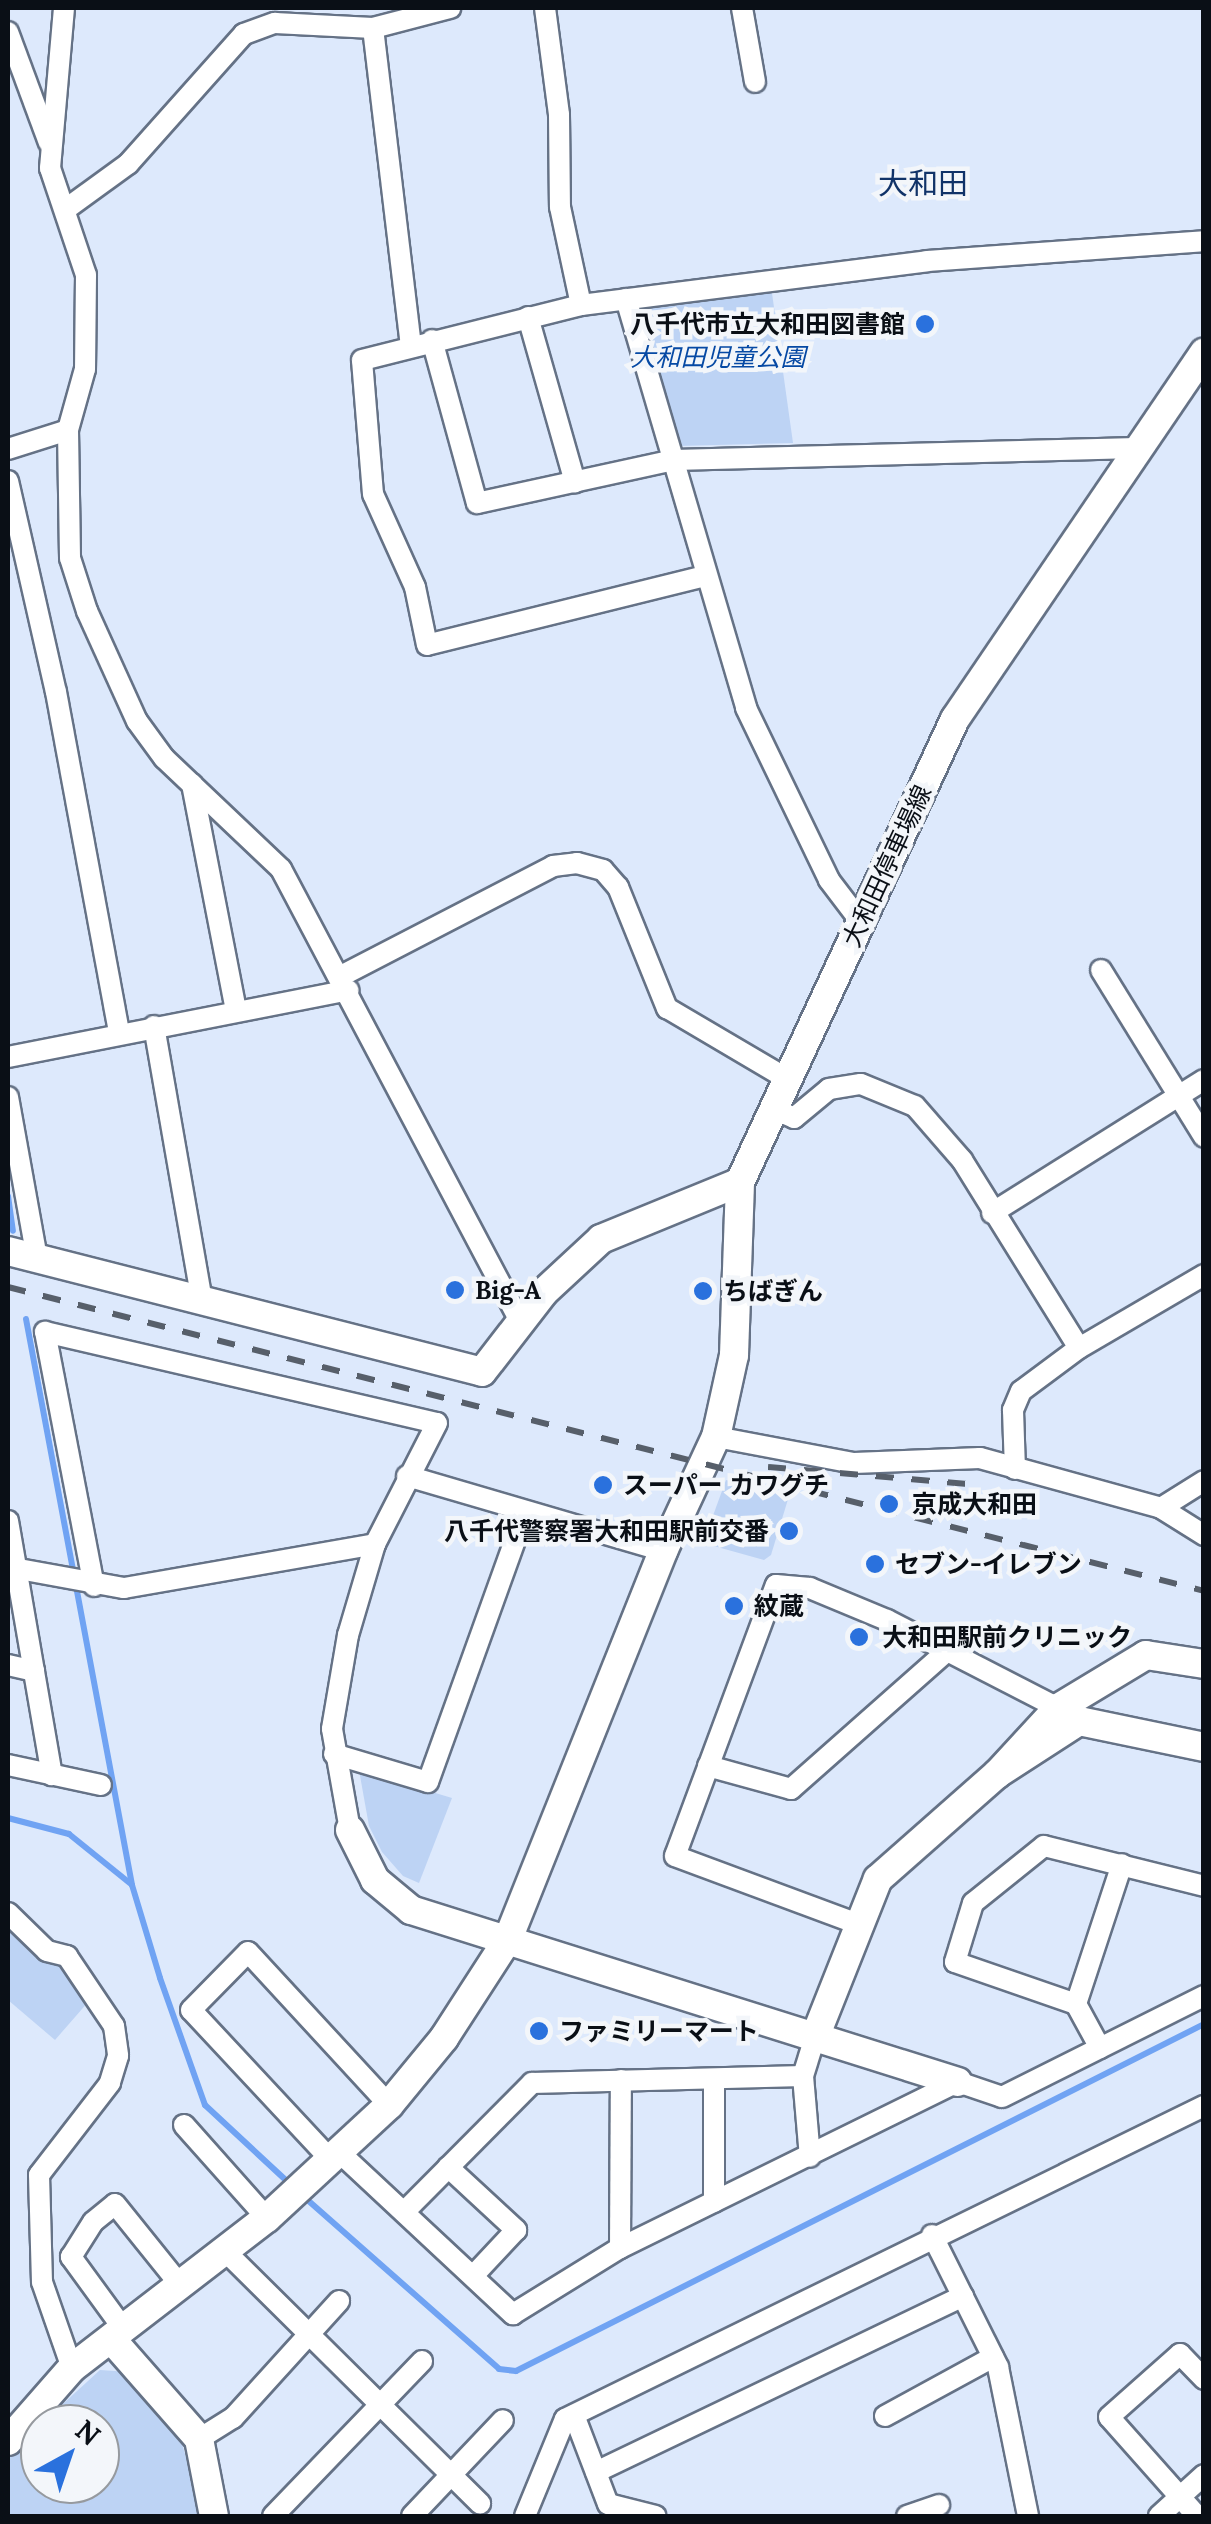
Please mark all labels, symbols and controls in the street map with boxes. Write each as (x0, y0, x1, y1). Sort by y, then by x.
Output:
district label: 大和田 (878, 165, 968, 201)
place label: 八千代市立大和田図書館 (630, 309, 905, 339)
marker: 八千代市立大和田図書館 (914, 313, 936, 335)
park label: 大和田児童公園 (631, 342, 805, 372)
street label: 大和田停車場線 (836, 780, 938, 952)
place label: Big-A (475, 1275, 541, 1305)
place label: ちばぎん (723, 1276, 823, 1306)
marker: Big-A (444, 1279, 466, 1301)
marker: ちばぎん (692, 1280, 714, 1302)
place label: スーパー カワグチ (623, 1470, 830, 1500)
marker: スーパー カワグチ (592, 1474, 614, 1496)
place label: 京成大和田 (912, 1489, 1037, 1519)
marker: 京成大和田 (876, 1491, 902, 1517)
place label: 八千代警察署大和田駅前交番 (444, 1516, 769, 1546)
marker: 八千代警察署大和田駅前交番 (778, 1520, 800, 1542)
place label: セブン-イレブン (895, 1549, 1082, 1579)
marker: セブン-イレブン (864, 1553, 886, 1575)
place label: 紋蔵 (754, 1591, 804, 1621)
marker: 紋蔵 (723, 1595, 745, 1617)
place label: 大和田駅前クリニック (882, 1622, 1132, 1652)
marker: 大和田駅前クリニック (846, 1624, 872, 1650)
place label: ファミリーマート (559, 2016, 759, 2046)
marker: ファミリーマート (528, 2020, 550, 2042)
north arrow (20, 2404, 120, 2504)
text: N (68, 2412, 108, 2453)

